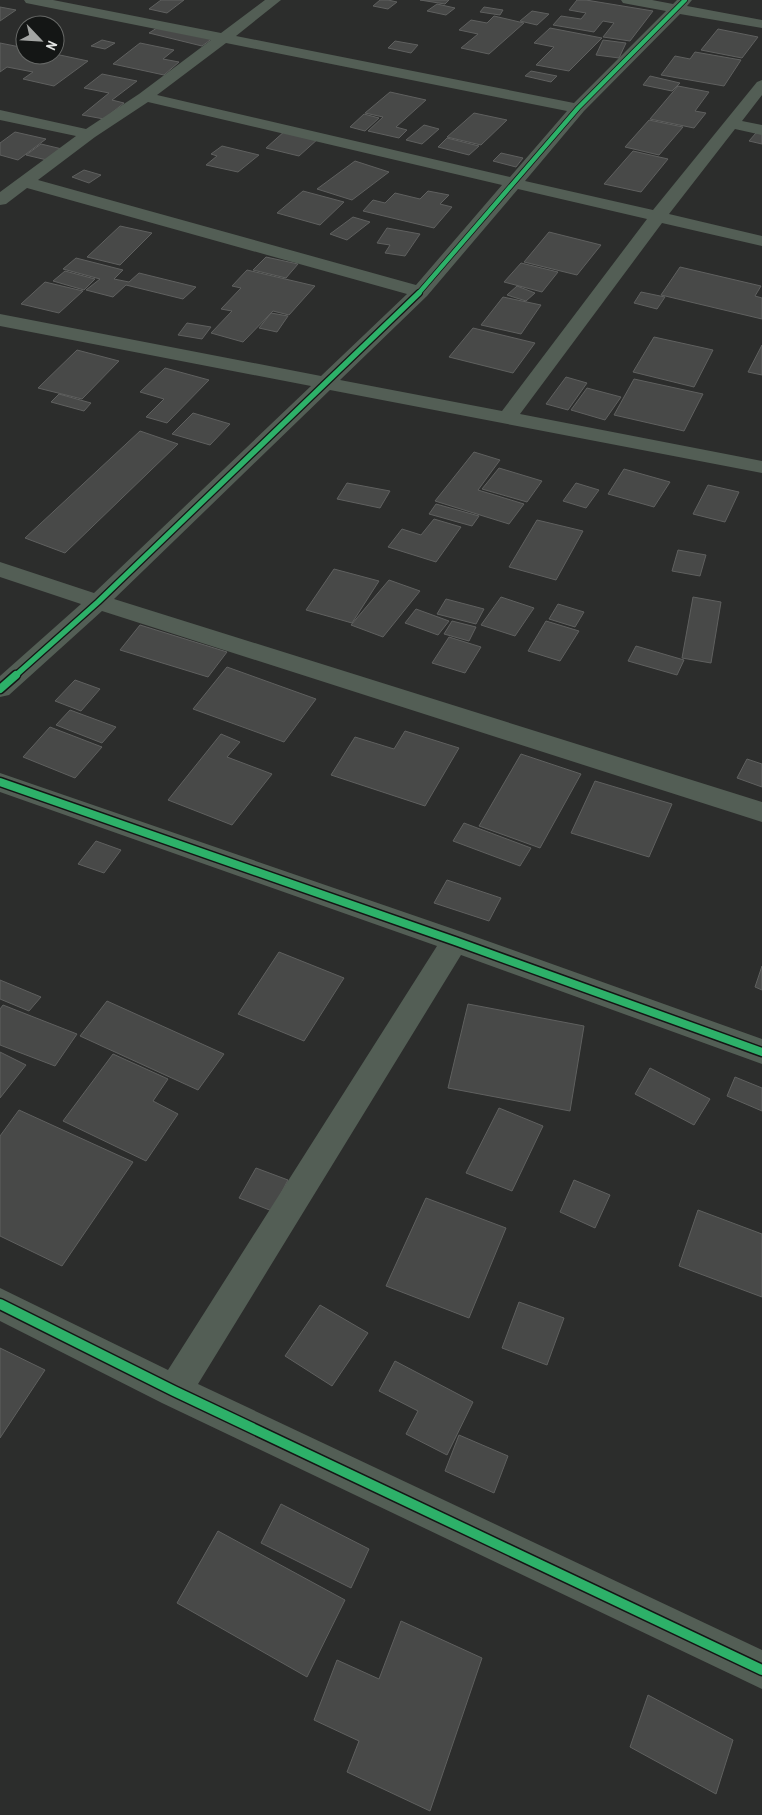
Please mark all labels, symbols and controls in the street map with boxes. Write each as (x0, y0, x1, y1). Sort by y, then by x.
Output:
north arrow (15, 15, 65, 65)
text: N (42, 38, 62, 53)

